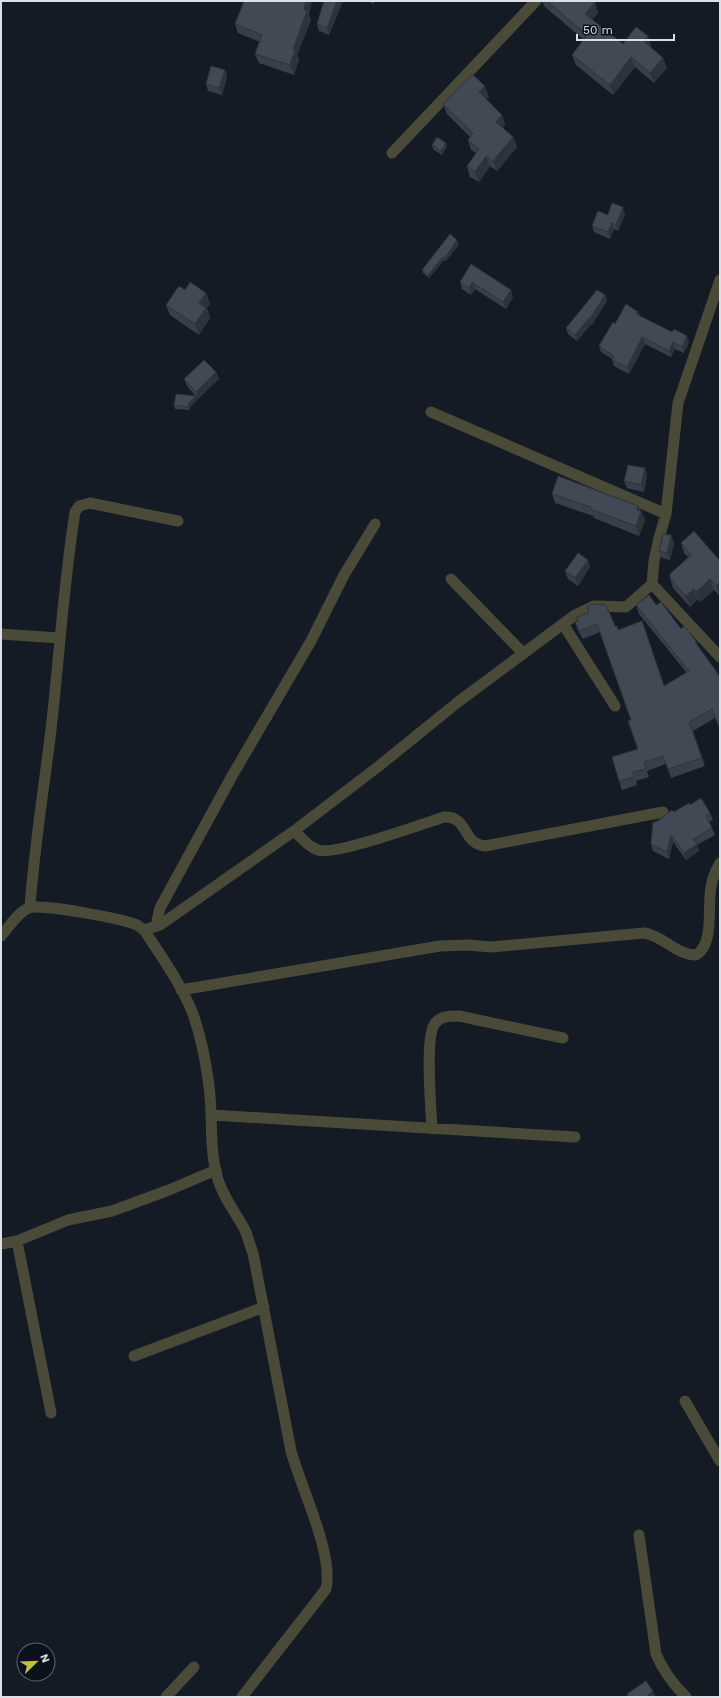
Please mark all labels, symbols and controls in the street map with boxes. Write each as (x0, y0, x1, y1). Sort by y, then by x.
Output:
scale bar (577, 16, 674, 42)
text: 50 m (583, 23, 613, 37)
north arrow (16, 1642, 56, 1682)
text: N (37, 1652, 52, 1665)

